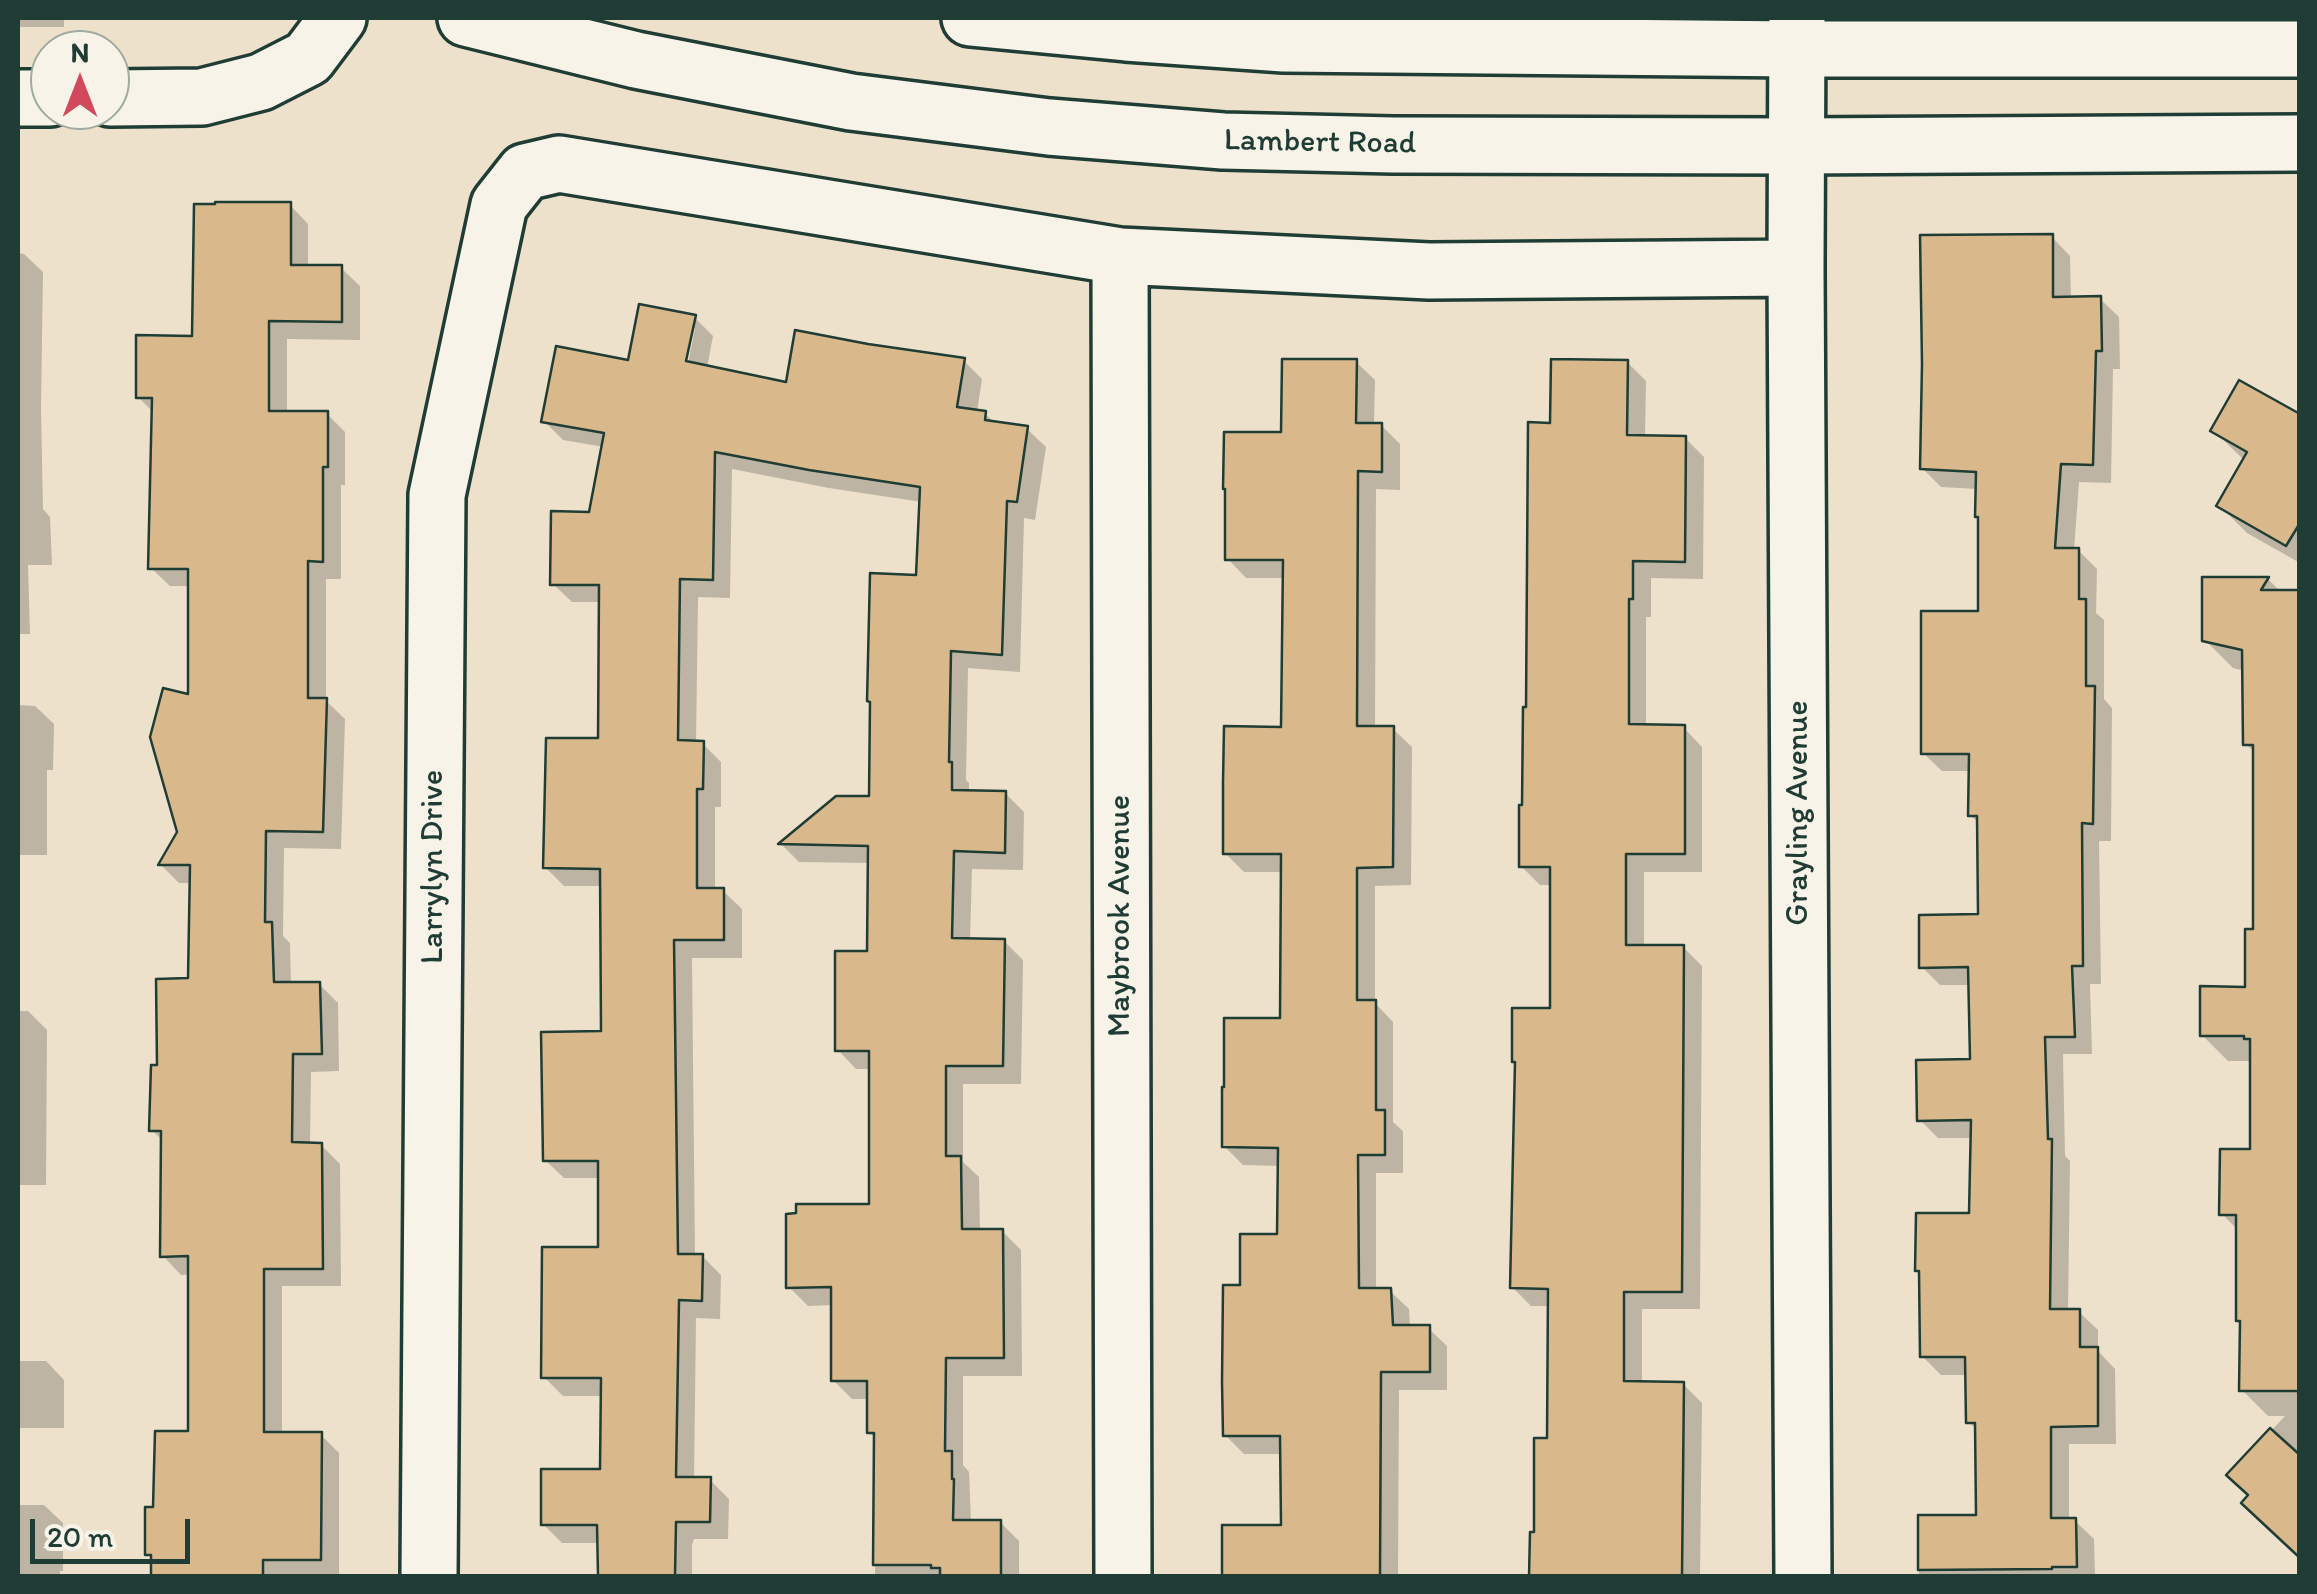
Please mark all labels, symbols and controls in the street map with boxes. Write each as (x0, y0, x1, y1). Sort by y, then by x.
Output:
north arrow (30, 30, 130, 130)
text: N (71, 35, 89, 69)
street label: Lambert Road (1223, 122, 1417, 164)
street label: Grayling Avenue (1780, 700, 1818, 926)
street label: Larrylyn Drive (415, 770, 453, 964)
street label: Maybrook Avenue (1102, 795, 1140, 1037)
scale bar (35, 1499, 195, 1561)
text: 20 m (47, 1518, 113, 1555)

